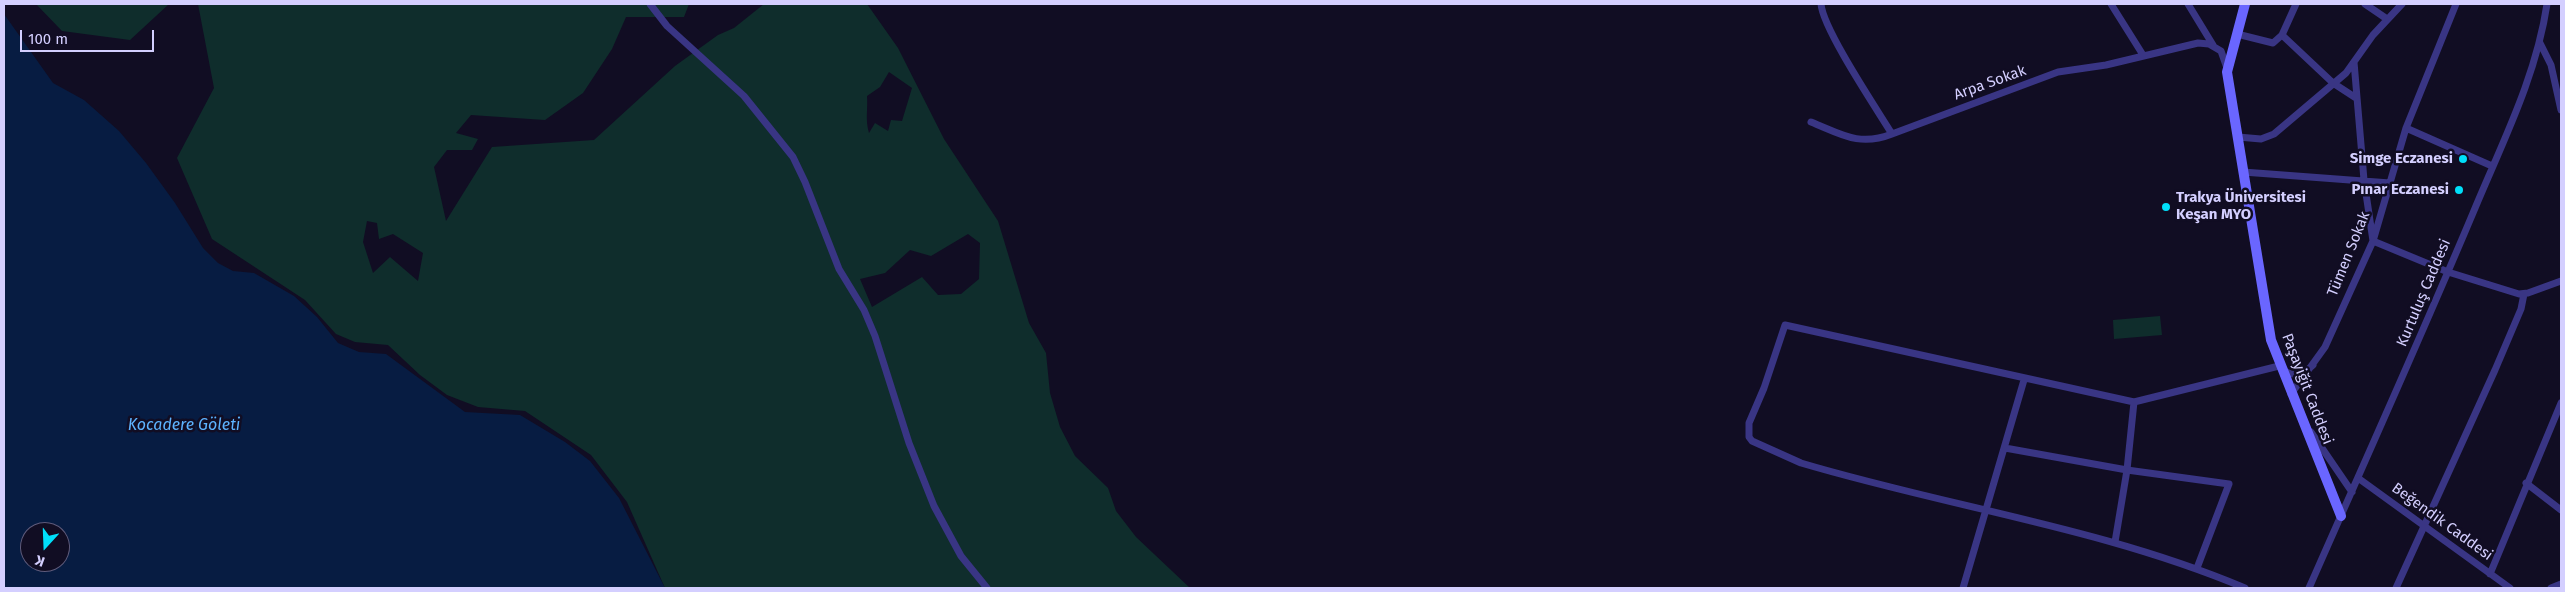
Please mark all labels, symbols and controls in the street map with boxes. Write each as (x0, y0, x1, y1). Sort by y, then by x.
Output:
scale bar (22, 20, 156, 52)
text: 100 m (28, 30, 68, 48)
street label: Arpa Sokak (1951, 62, 2029, 104)
place label: Simge Eczanesi (2350, 150, 2453, 168)
marker: Simge Eczanesi (2457, 153, 2469, 165)
place label: Pınar Eczanesi (2352, 181, 2449, 199)
marker: Pınar Eczanesi (2453, 184, 2465, 196)
place label: Trakya Üniversitesi Keşan MYO (2176, 189, 2306, 224)
marker: Trakya Üniversitesi Keşan MYO (2160, 201, 2172, 213)
street label: Tümen Sokak (2324, 209, 2374, 299)
street label: Kurtuluş Caddesi (2393, 236, 2455, 350)
street label: Paşayiğit Caddesi (2278, 331, 2336, 447)
water label: Kocadere Göleti (128, 416, 240, 436)
street label: Beğendik Caddesi (2388, 479, 2496, 565)
north arrow (20, 522, 70, 572)
text: K (33, 551, 47, 570)

